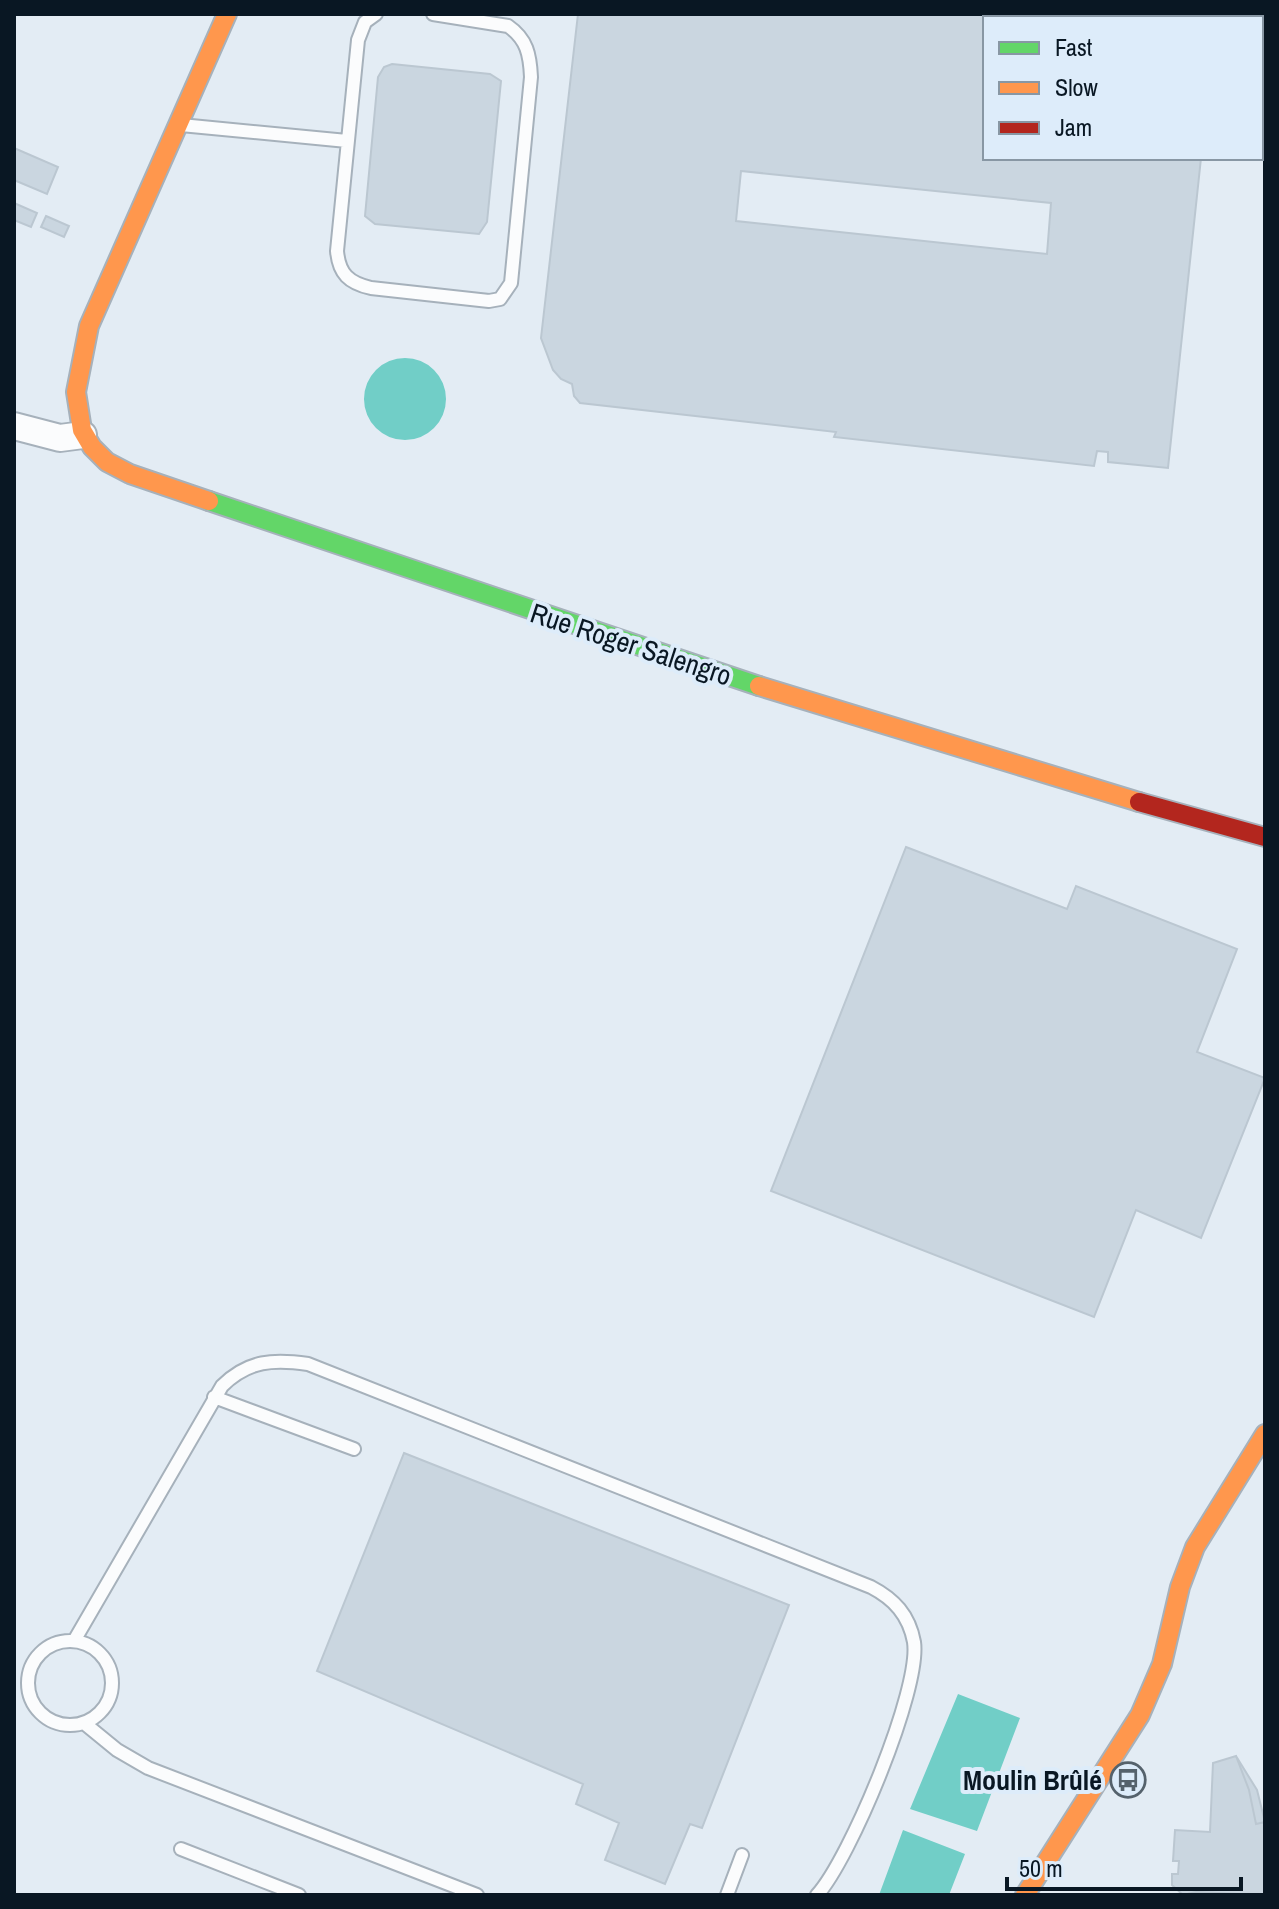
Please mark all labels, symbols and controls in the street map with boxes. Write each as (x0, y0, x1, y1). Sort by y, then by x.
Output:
legend (983, 16, 1263, 160)
text: Fast (1055, 31, 1093, 63)
text: Slow (1055, 71, 1098, 103)
text: Jam (1055, 111, 1092, 143)
street label: Rue Roger Salengro (526, 594, 736, 694)
place label: Moulin Brûlé (963, 1761, 1102, 1799)
bus stop icon: Moulin Brûlé (1109, 1761, 1147, 1799)
scale bar (1007, 1841, 1241, 1891)
text: 50 m (1019, 1852, 1063, 1884)

